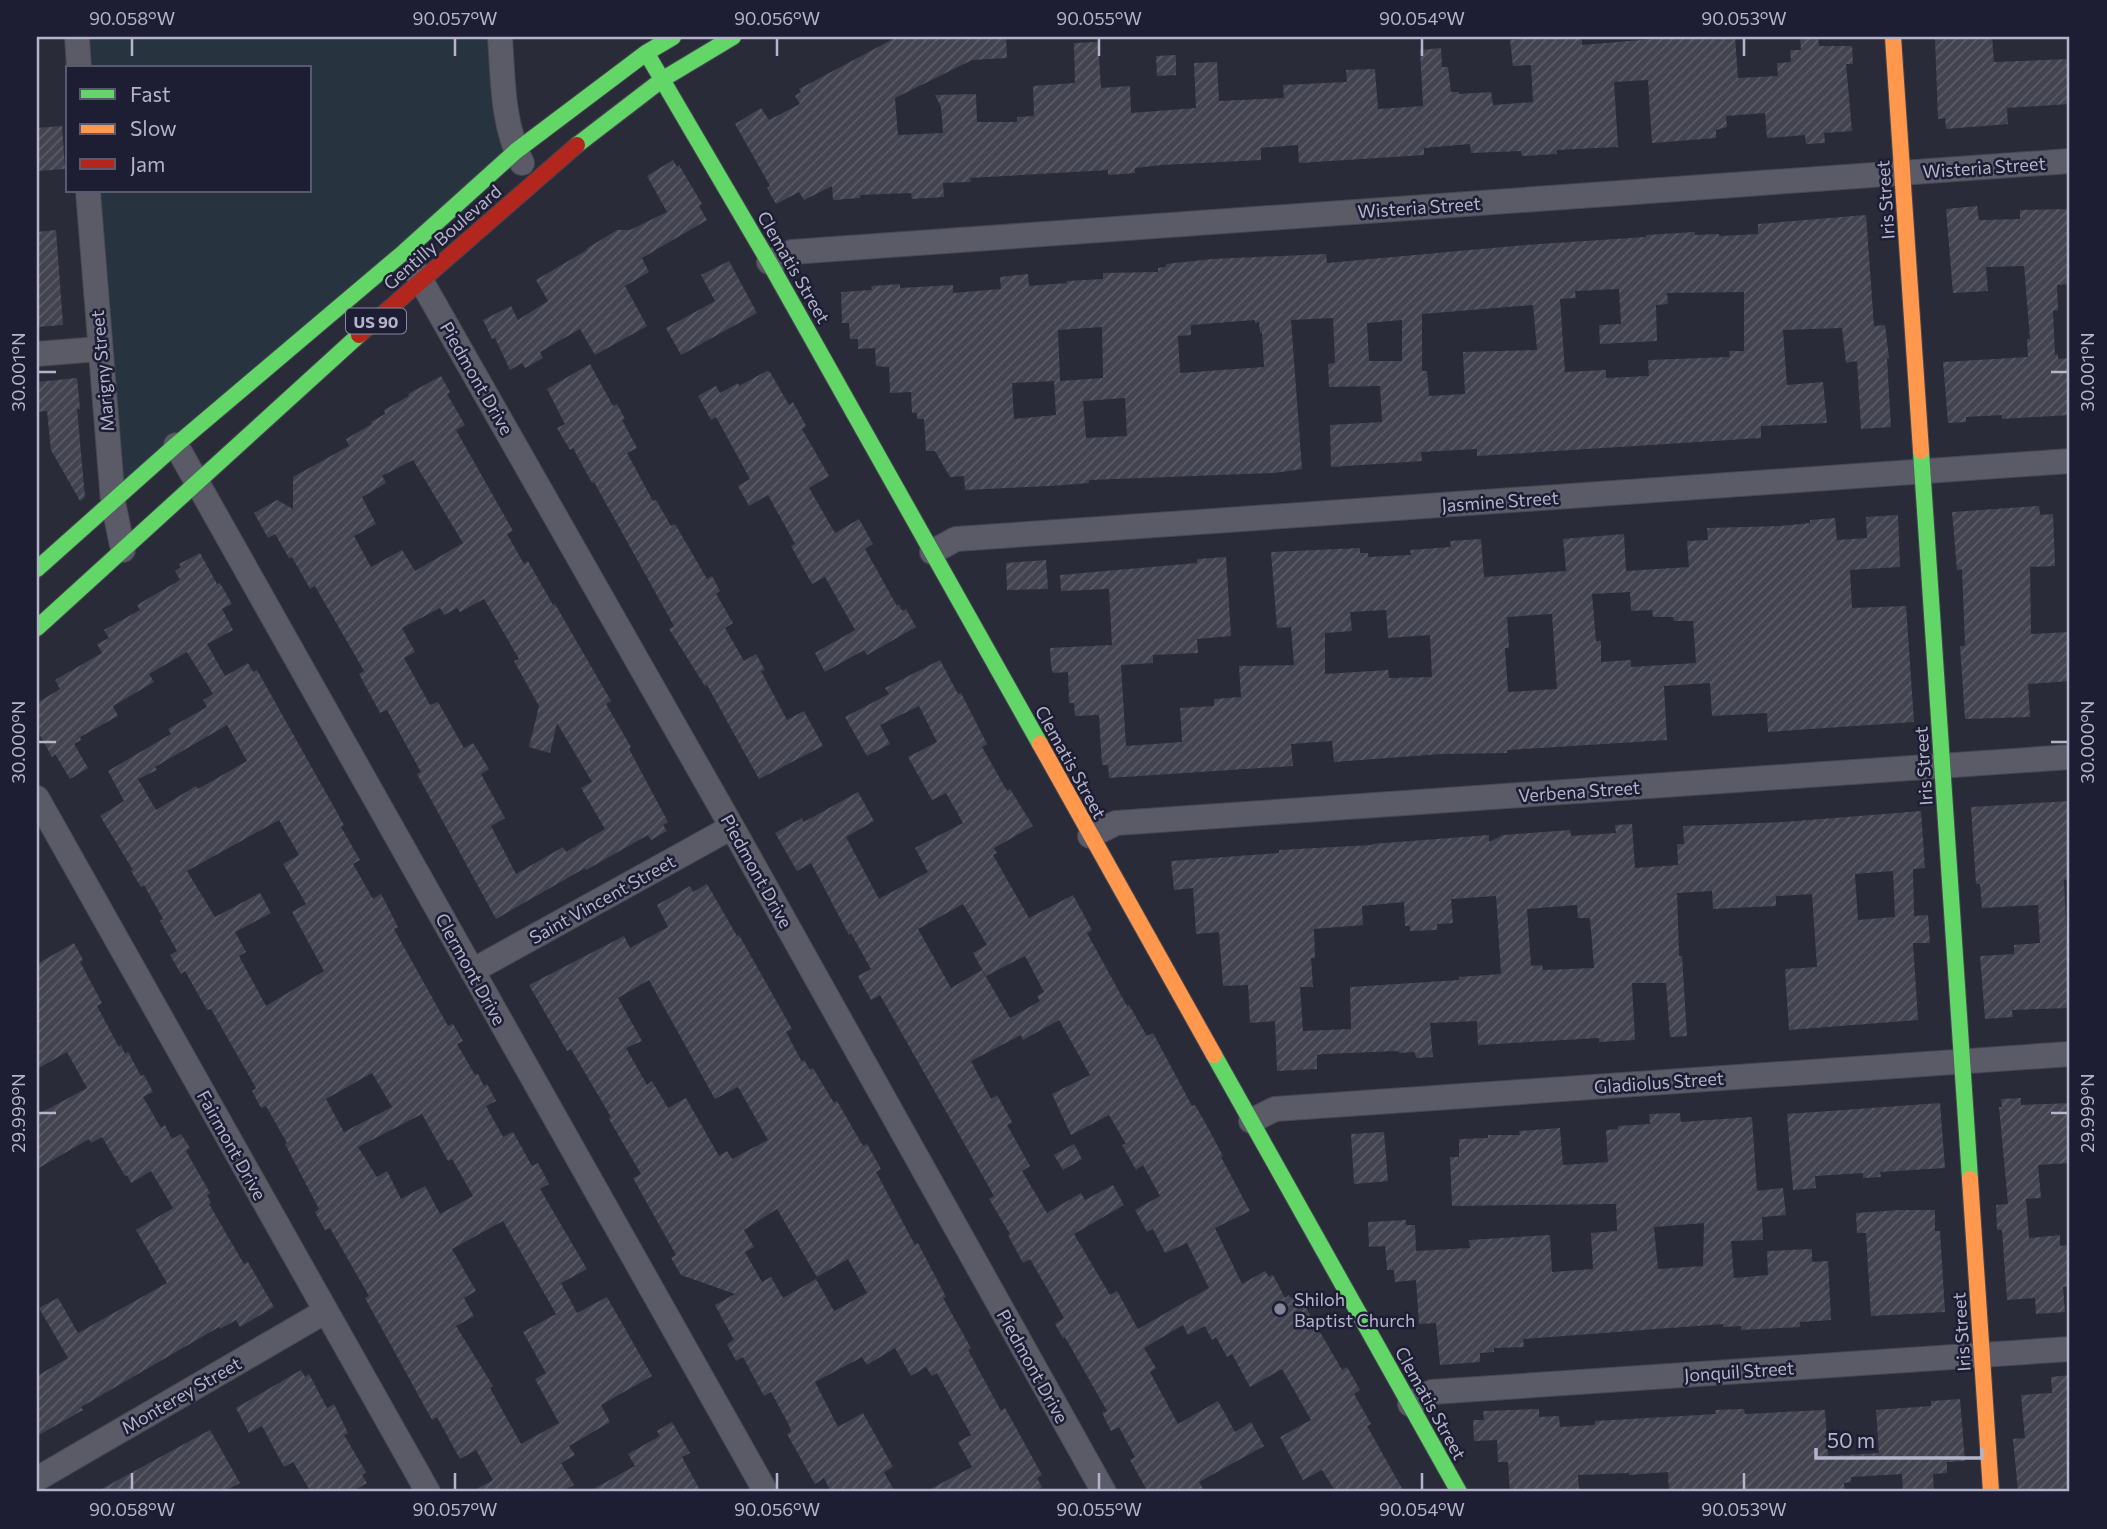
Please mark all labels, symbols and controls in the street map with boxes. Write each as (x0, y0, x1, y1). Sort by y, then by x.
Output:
text: 90.058°W (89, 7, 175, 29)
text: 90.057°W (413, 7, 497, 29)
text: 90.056°W (734, 7, 820, 29)
text: 90.055°W (1056, 7, 1142, 29)
text: 90.054°W (1379, 7, 1465, 29)
text: 90.053°W (1701, 7, 1787, 29)
legend (66, 66, 312, 192)
text: Fast (130, 81, 171, 106)
text: Slow (130, 115, 177, 140)
text: Jam (130, 151, 165, 176)
street label: Wisteria Street (1922, 152, 2046, 182)
street label: Iris Street (1871, 160, 1899, 240)
street label: Gentilly Boulevard (379, 180, 505, 294)
street label: Wisteria Street (1357, 192, 1481, 222)
street label: Clematis Street (753, 207, 835, 327)
road number: US 90 (346, 308, 406, 334)
street label: Marigny Street (86, 309, 118, 433)
street label: Piedmont Drive (436, 318, 518, 438)
text: 30.001°N (7, 332, 29, 412)
text: 30.001°N (2076, 332, 2098, 412)
street label: Jasmine Street (1441, 486, 1559, 516)
text: 30.000°N (7, 701, 29, 783)
text: 30.000°N (2076, 701, 2098, 783)
street label: Clematis Street (1031, 702, 1111, 822)
street label: Iris Street (1909, 726, 1937, 806)
street label: Verbena Street (1517, 776, 1641, 806)
street label: Piedmont Drive (717, 810, 797, 932)
street label: Saint Vincent Street (525, 850, 679, 948)
street label: Clermont Drive (431, 909, 511, 1029)
street label: Gladiolus Street (1593, 1066, 1725, 1098)
text: 29.999°N (7, 1073, 29, 1153)
text: 29.999°N (2076, 1073, 2098, 1153)
street label: Fairmont Drive (193, 1086, 271, 1204)
place label: Shiloh Baptist Church (1294, 1288, 1415, 1331)
street label: Iris Street (1947, 1292, 1975, 1372)
marker: Shiloh Baptist Church (1272, 1301, 1288, 1317)
street label: Piedmont Drive (993, 1305, 1073, 1427)
street label: Clematis Street (1391, 1343, 1471, 1463)
street label: Monterey Street (117, 1352, 245, 1438)
street label: Jonquil Street (1683, 1356, 1795, 1386)
scale bar (1816, 1417, 1983, 1461)
text: 50 m (1827, 1427, 1875, 1452)
text: 90.058°W (89, 1498, 175, 1520)
text: 90.057°W (413, 1498, 497, 1520)
text: 90.056°W (734, 1498, 820, 1520)
text: 90.055°W (1056, 1498, 1142, 1520)
text: 90.054°W (1379, 1498, 1465, 1520)
text: 90.053°W (1701, 1498, 1787, 1520)

